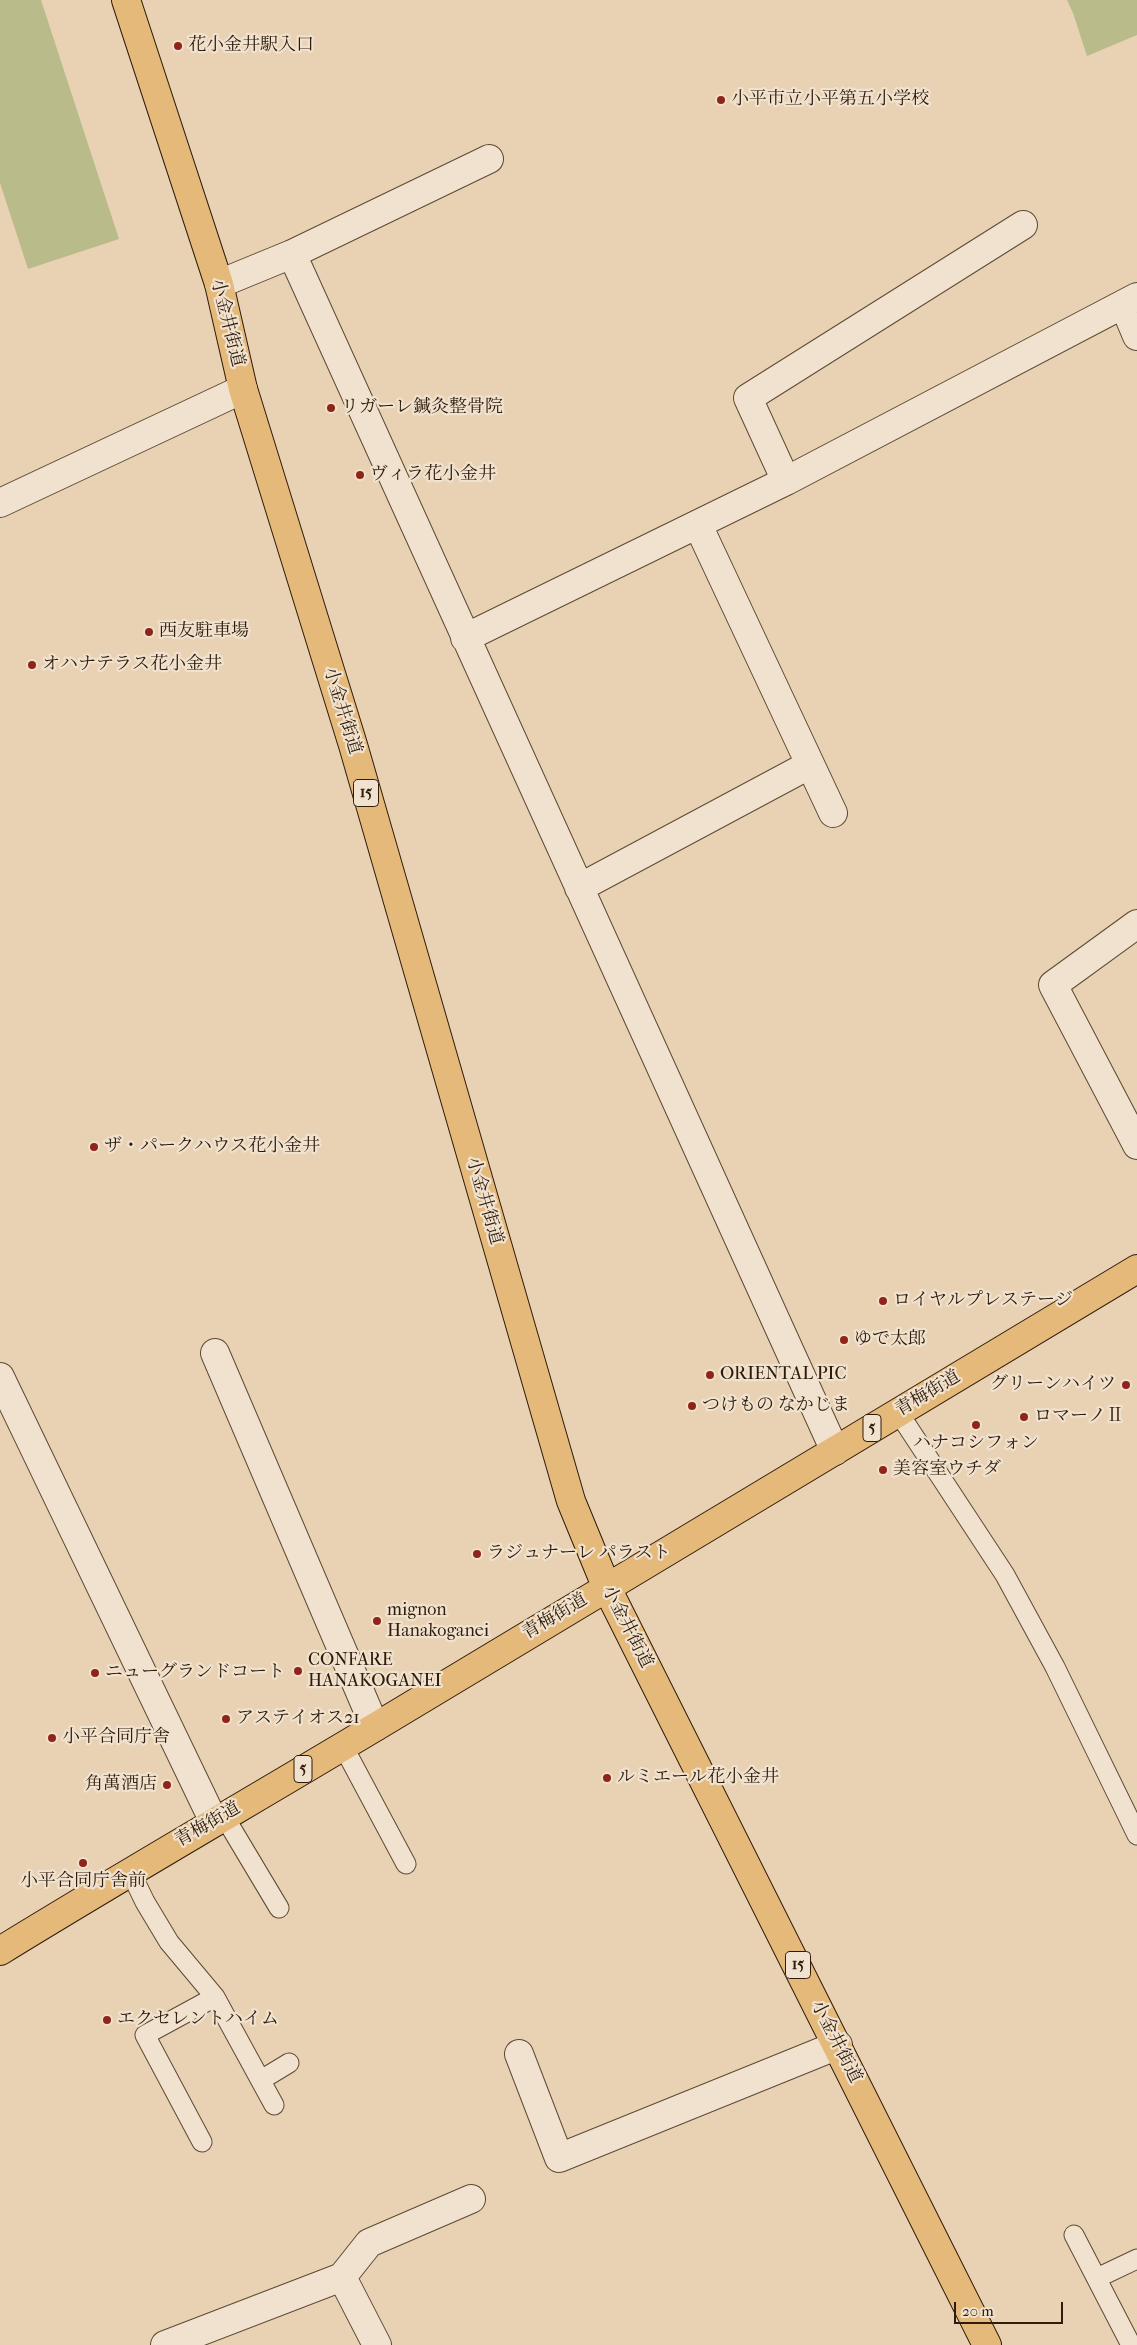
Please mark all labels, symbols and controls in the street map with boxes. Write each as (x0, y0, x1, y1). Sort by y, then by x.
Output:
place label: 花小金井駅入口 (188, 35, 314, 57)
marker: 花小金井駅入口 (172, 40, 184, 52)
place label: 小平市立小平第五小学校 (731, 89, 929, 111)
marker: 小平市立小平第五小学校 (715, 94, 727, 106)
street label: 小金井街道 (206, 277, 248, 369)
place label: リガーレ鍼灸整骨院 (341, 397, 503, 419)
marker: リガーレ鍼灸整骨院 (325, 402, 337, 414)
place label: ヴィラ花小金井 (370, 464, 496, 486)
marker: ヴィラ花小金井 (354, 469, 366, 481)
place label: 西友駐車場 (159, 621, 249, 643)
marker: 西友駐車場 (143, 626, 155, 638)
place label: オハナテラス花小金井 (42, 654, 222, 676)
marker: オハナテラス花小金井 (26, 659, 38, 671)
street label: 小金井街道 (319, 665, 365, 757)
road number: 15 (354, 780, 378, 806)
place label: ザ・パークハウス花小金井 (104, 1136, 320, 1158)
marker: ザ・パークハウス花小金井 (88, 1141, 100, 1153)
street label: 小金井街道 (461, 1155, 507, 1247)
place label: ロイヤルプレステージ (893, 1290, 1073, 1312)
marker: ロイヤルプレステージ (877, 1295, 889, 1307)
place label: ゆで太郎 (854, 1329, 926, 1351)
marker: ゆで太郎 (838, 1334, 850, 1346)
place label: ORIENTAL PIC (720, 1364, 847, 1386)
street label: 青梅街道 (892, 1366, 964, 1422)
marker: ORIENTAL PIC (704, 1369, 716, 1381)
place label: グリーンハイツ (990, 1374, 1116, 1396)
marker: グリーンハイツ (1120, 1379, 1132, 1391)
place label: つけもの なかじま (702, 1395, 850, 1417)
marker: つけもの なかじま (686, 1400, 698, 1412)
place label: ロマーノⅡ (1034, 1406, 1124, 1428)
marker: ロマーノⅡ (1018, 1411, 1030, 1423)
road number: 5 (863, 1415, 881, 1442)
marker: ハナコシフォン (970, 1419, 982, 1431)
place label: ハナコシフォン (913, 1433, 1039, 1455)
place label: 美容室ウチダ (893, 1459, 1001, 1481)
marker: 美容室ウチダ (877, 1464, 889, 1476)
place label: ラジュナーレ パラスト (487, 1543, 671, 1565)
marker: ラジュナーレ パラスト (471, 1548, 483, 1560)
street label: 小金井街道 (597, 1582, 657, 1672)
street label: 青梅街道 (519, 1589, 591, 1645)
place label: mignon Hanakoganei (387, 1600, 489, 1642)
marker: mignon Hanakoganei (371, 1615, 383, 1627)
place label: CONFARE HANAKOGANEI (308, 1650, 442, 1692)
place label: ニューグランドコート (105, 1662, 285, 1684)
marker: CONFARE HANAKOGANEI (292, 1665, 304, 1677)
marker: ニューグランドコート (89, 1667, 101, 1679)
place label: アステイオス21 (236, 1708, 360, 1730)
marker: アステイオス21 (220, 1713, 232, 1725)
place label: 小平合同庁舎 (62, 1727, 170, 1749)
marker: 小平合同庁舎 (46, 1732, 58, 1744)
road number: 5 (294, 1756, 312, 1782)
place label: ルミエール花小金井 (617, 1767, 779, 1789)
marker: ルミエール花小金井 (601, 1772, 613, 1784)
place label: 角萬酒店 (85, 1774, 157, 1796)
marker: 角萬酒店 (161, 1779, 173, 1791)
street label: 青梅街道 (171, 1798, 245, 1852)
marker: 小平合同庁舎前 (77, 1857, 89, 1869)
place label: 小平合同庁舎前 (20, 1871, 146, 1893)
road number: 15 (786, 1952, 810, 1978)
street label: 小金井街道 (806, 1997, 866, 2087)
place label: エクセレントハイム (117, 2009, 279, 2031)
marker: エクセレントハイム (101, 2014, 113, 2026)
scale bar (957, 2292, 1066, 2324)
text: 20 m (962, 2302, 994, 2320)

